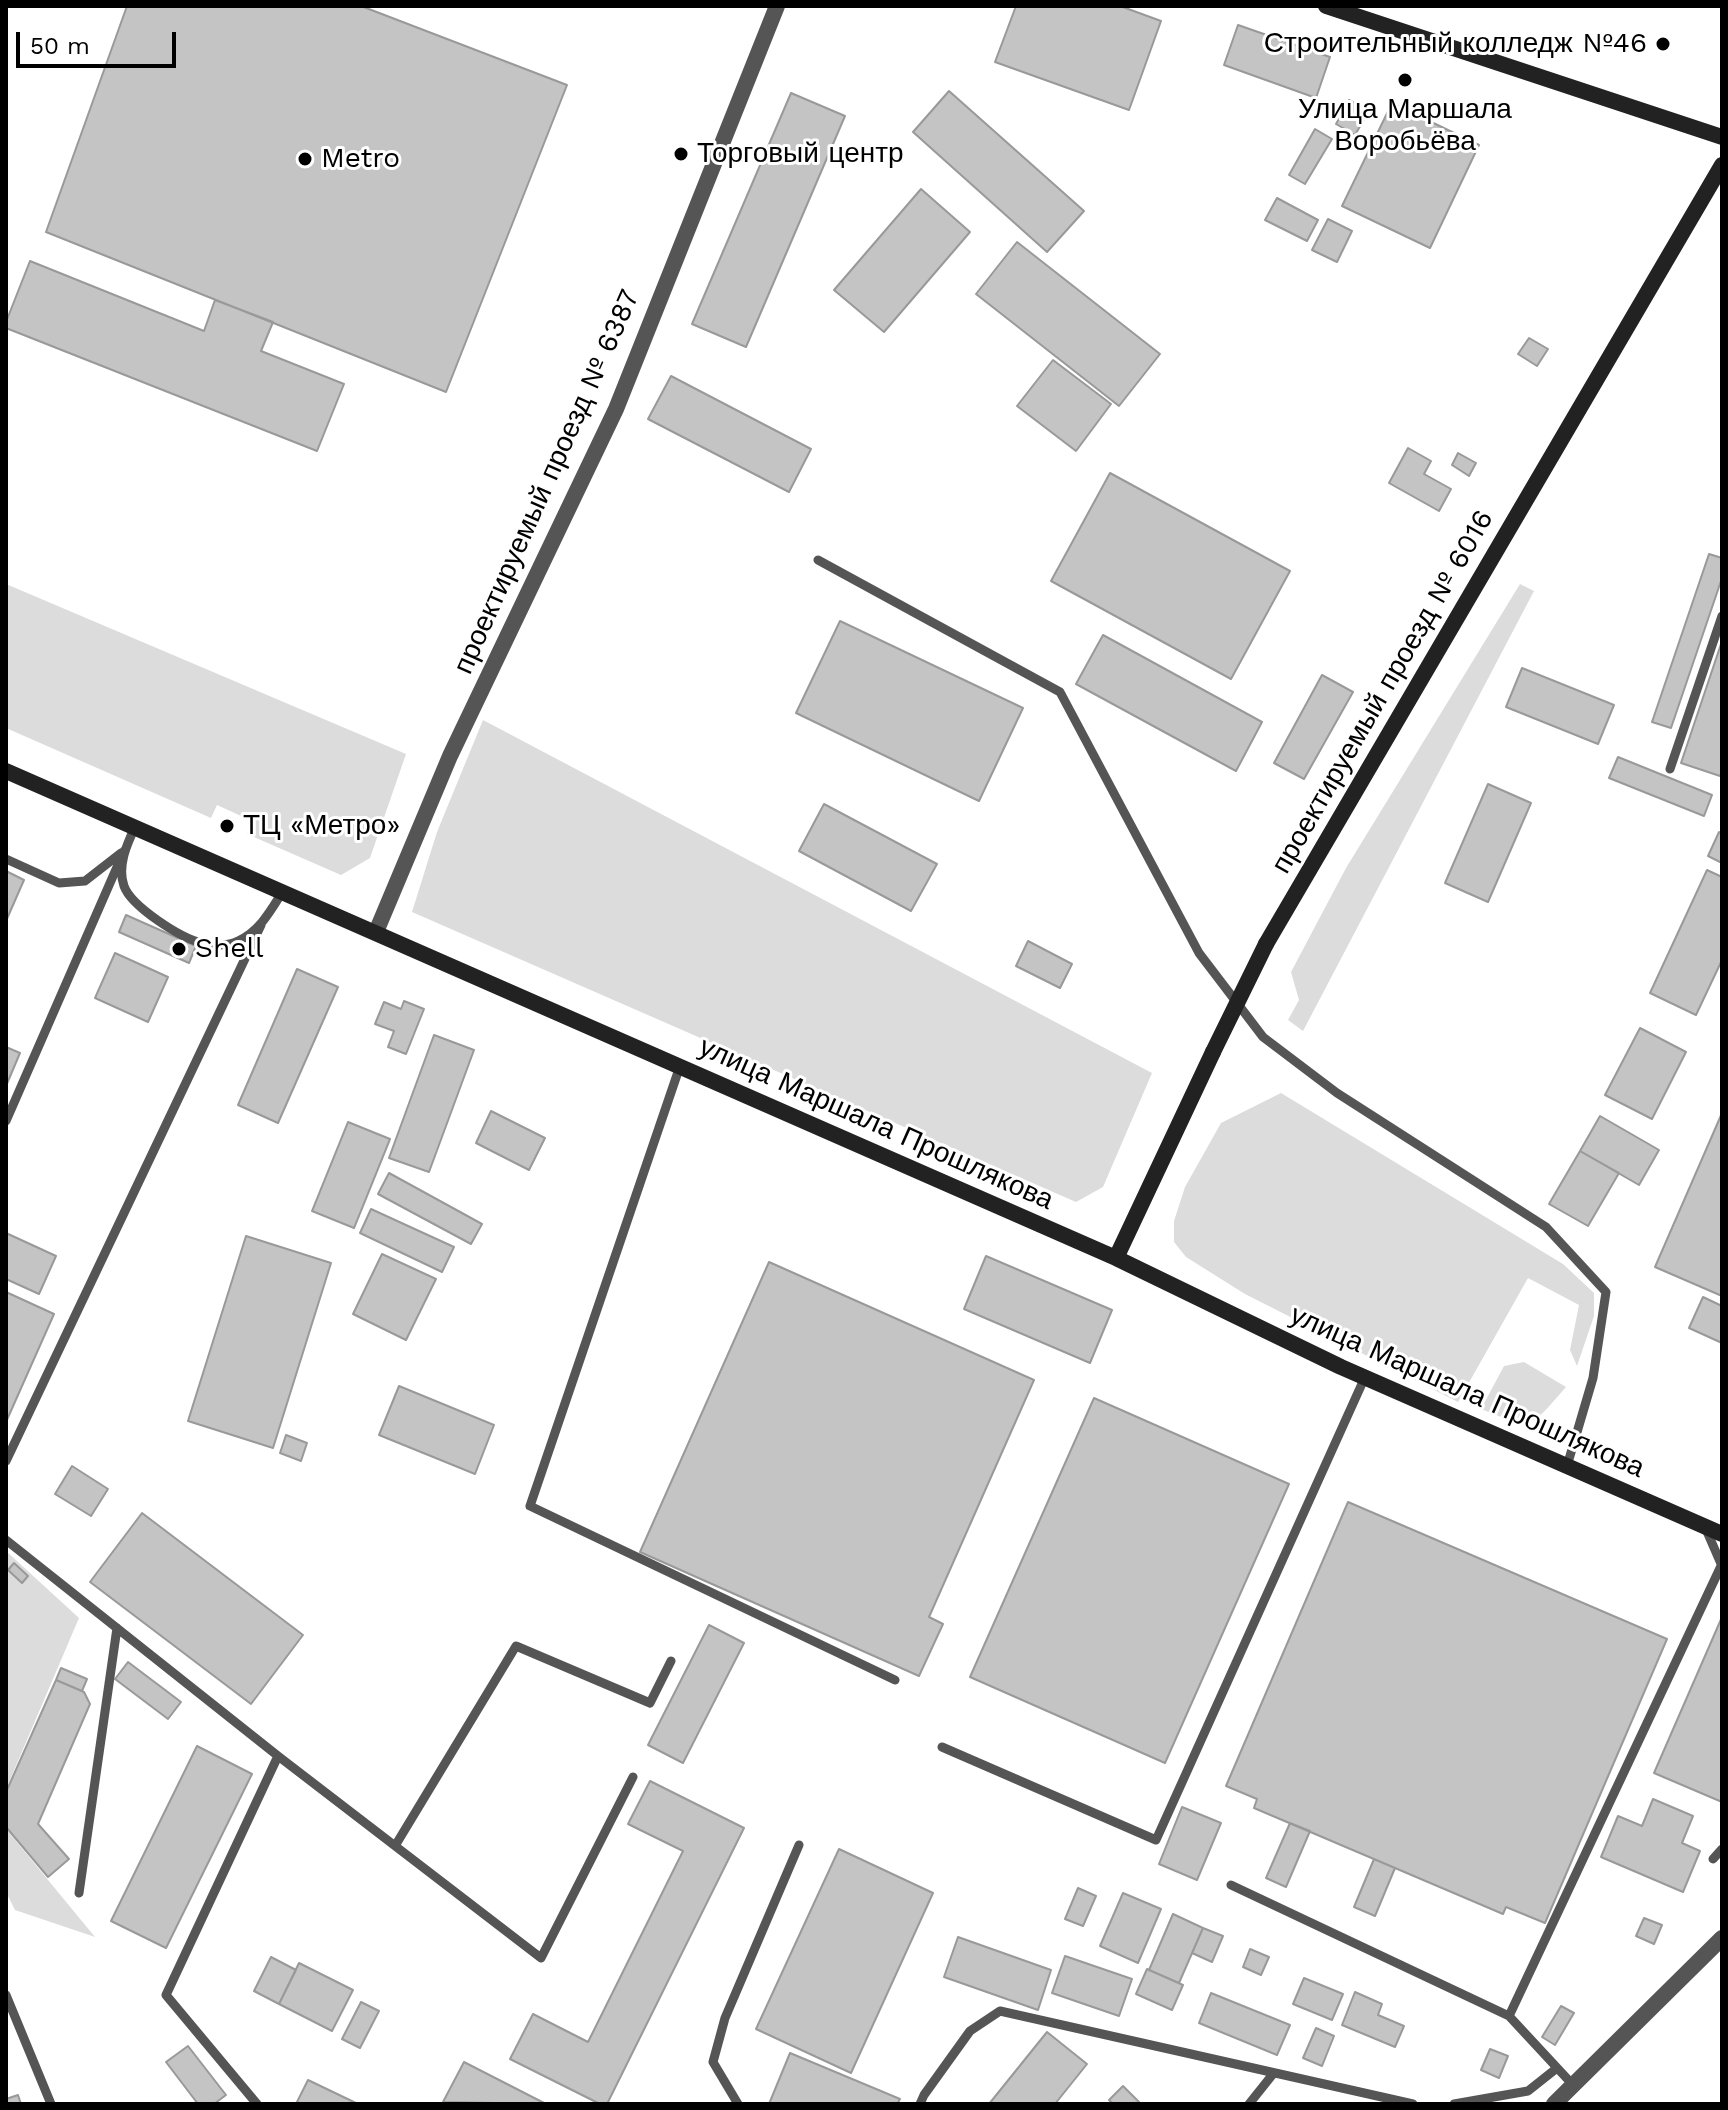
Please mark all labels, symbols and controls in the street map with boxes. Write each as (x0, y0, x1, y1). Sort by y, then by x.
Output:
scale bar (20, 16, 180, 66)
place label: Строительный колледж №46 (1264, 27, 1647, 61)
text: 50 m (30, 32, 90, 60)
marker: Строительный колледж №46 (1654, 35, 1672, 53)
marker: Улица Маршала Воробьёва (1396, 71, 1414, 89)
place label: Улица Маршала Воробьёва (1298, 93, 1512, 159)
place label: Торговый центр (697, 137, 904, 171)
place label: Metro (321, 142, 400, 176)
marker: Торговый центр (672, 145, 690, 163)
marker: Metro (296, 150, 314, 168)
street label: проектируемый проезд № 6387 (447, 285, 647, 679)
street label: проектируемый проезд № 6016 (1265, 504, 1501, 880)
place label: ТЦ «Метро» (243, 809, 400, 843)
marker: ТЦ «Метро» (218, 817, 236, 835)
place label: Shell (195, 932, 264, 966)
marker: Shell (170, 940, 188, 958)
street label: улица Маршала Прошлякова (694, 1030, 1058, 1218)
street label: улица Маршала Прошлякова (1285, 1298, 1649, 1486)

